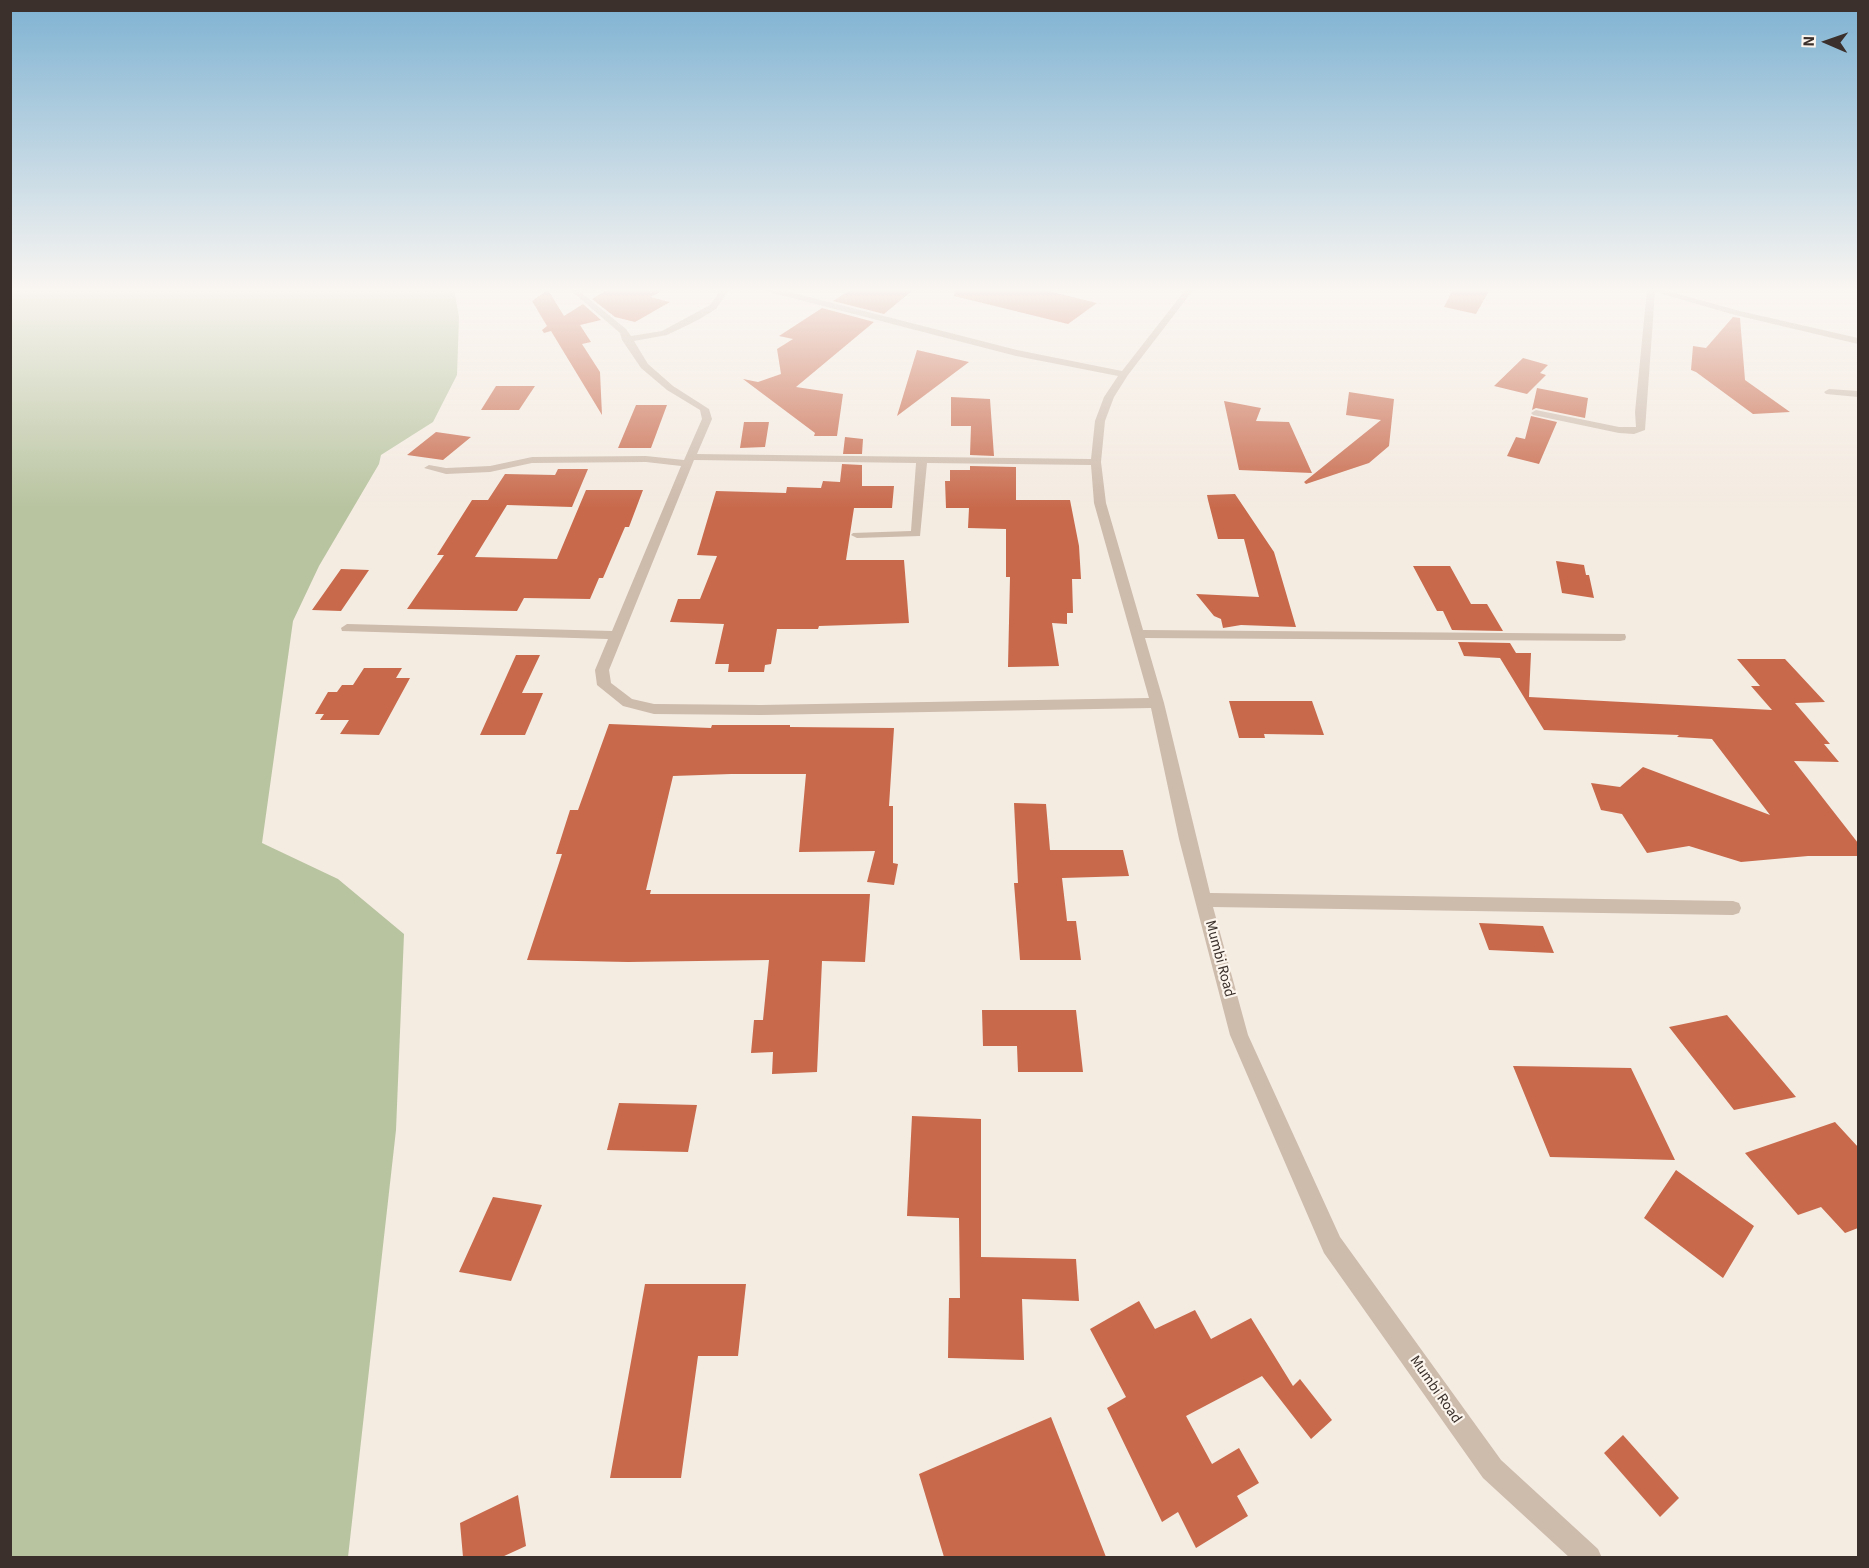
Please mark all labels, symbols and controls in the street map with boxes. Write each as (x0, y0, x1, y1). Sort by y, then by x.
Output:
north arrow (1797, 12, 1857, 72)
text: N (1798, 36, 1820, 47)
street label: Mumbi Road (1200, 919, 1238, 999)
street label: Mumbi Road (1405, 1353, 1465, 1427)

